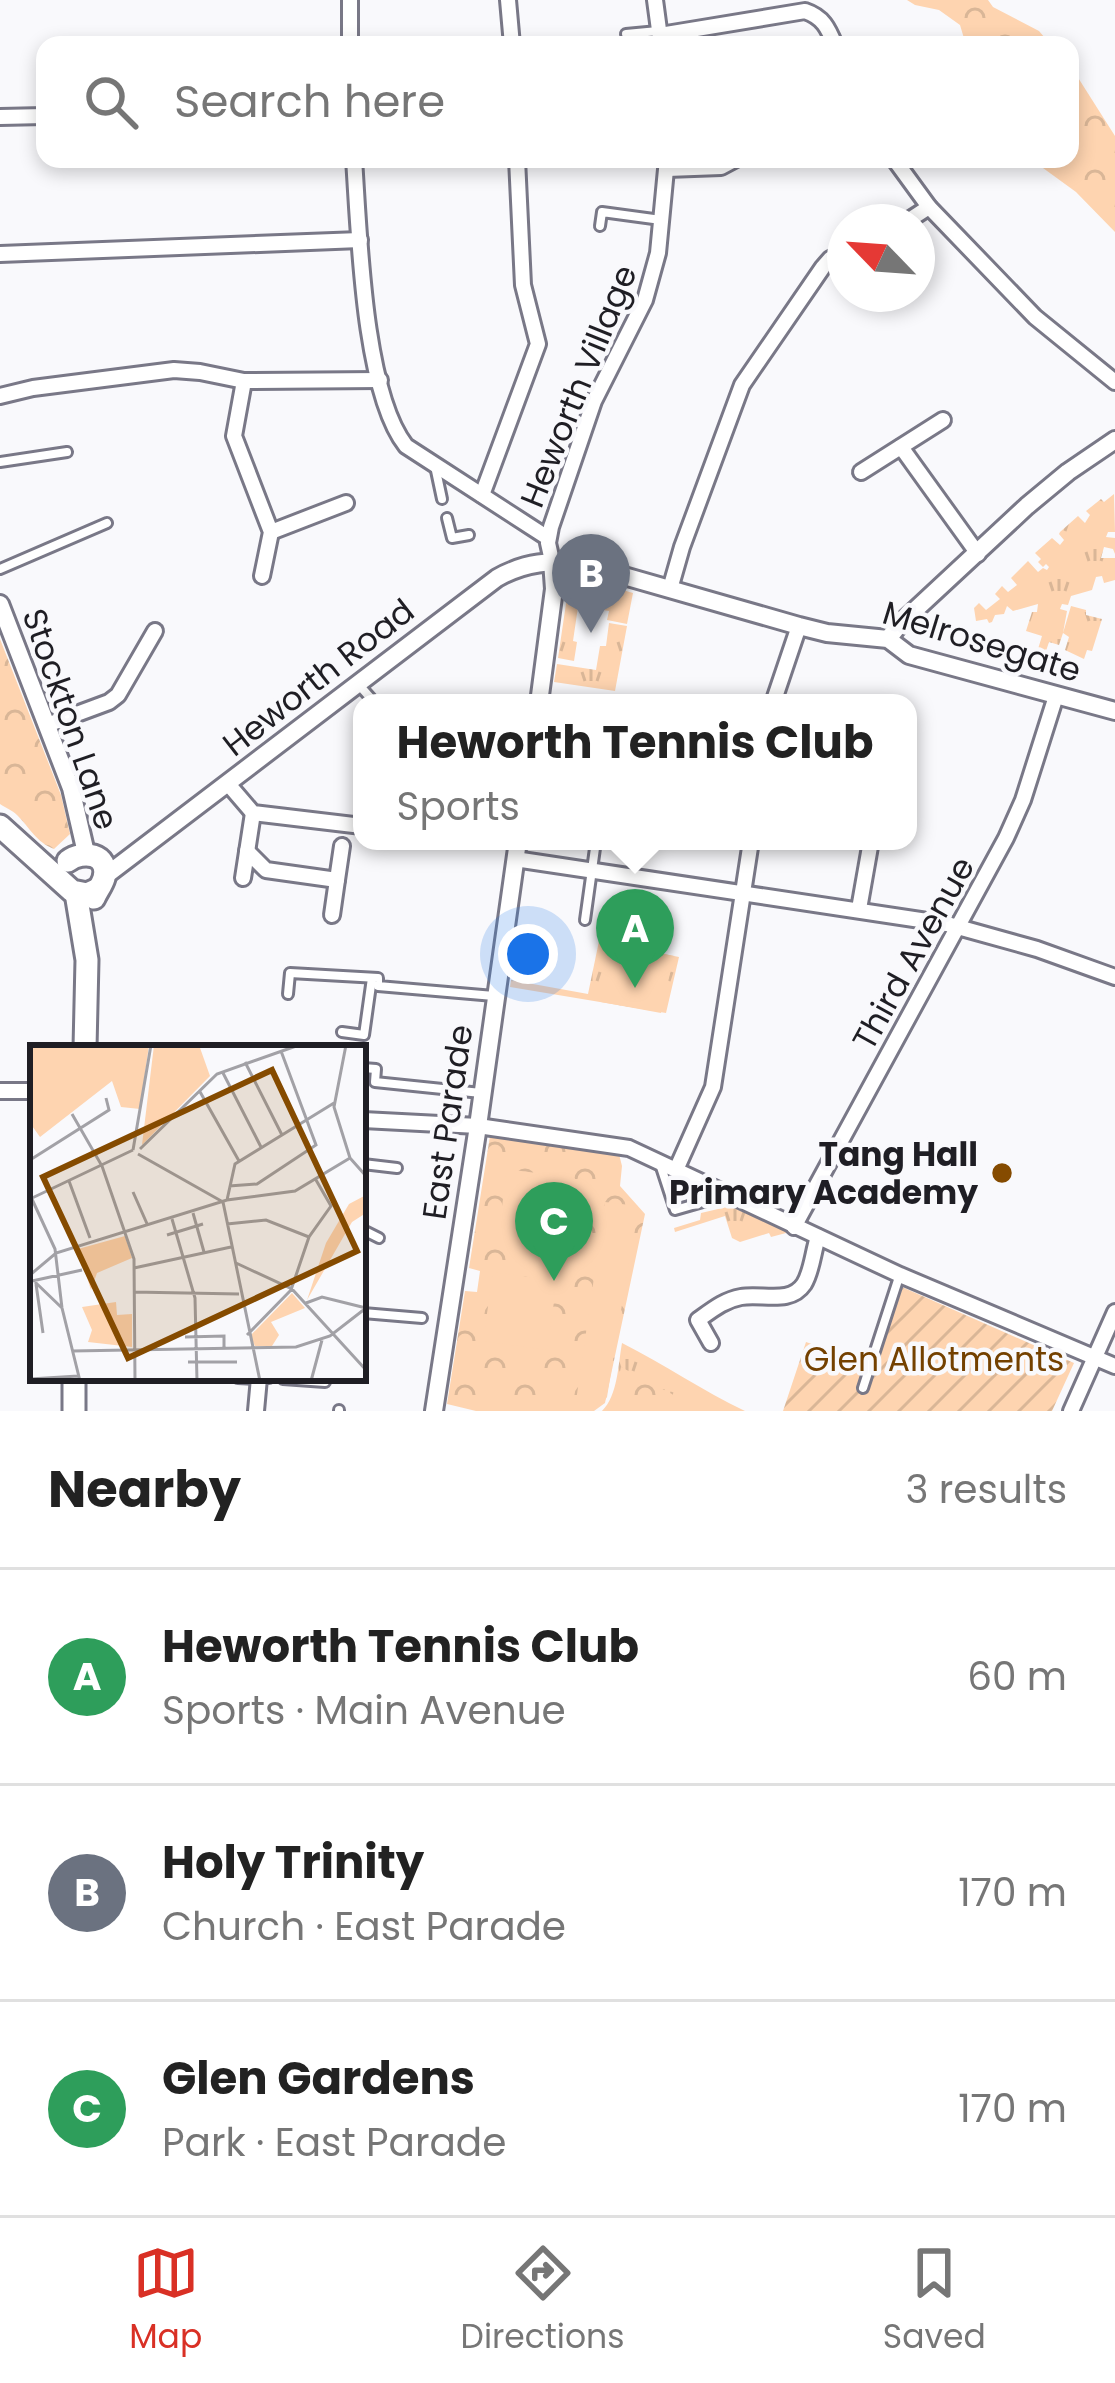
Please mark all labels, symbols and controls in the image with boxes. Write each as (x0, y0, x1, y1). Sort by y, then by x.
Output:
search box (36, 36, 1079, 168)
icon: search (78, 69, 144, 135)
text: Search here (174, 70, 445, 133)
north arrow (827, 204, 935, 312)
street label: Heworth Village (508, 258, 648, 514)
pin: B (552, 534, 630, 633)
street label: Heworth Road (213, 588, 424, 767)
street label: Melrosegate (877, 589, 1087, 694)
street label: Stockton Lane (11, 602, 130, 836)
popup (353, 694, 917, 850)
text: Heworth Tennis Club (396, 711, 874, 774)
text: Sports (396, 779, 520, 834)
street label: Third Avenue (841, 848, 986, 1058)
pin: A (596, 889, 674, 988)
your location (498, 924, 558, 984)
street label: East Parade (411, 1022, 484, 1222)
inset map (30, 1045, 366, 1381)
place label: Tang Hall Primary Academy (669, 1131, 978, 1216)
marker: Tang Hall Primary Academy (989, 1160, 1015, 1186)
pin: C (515, 1182, 593, 1281)
park label: Glen Allotments (804, 1336, 1064, 1383)
text: Nearby (48, 1453, 241, 1525)
text: 3 results (905, 1462, 1067, 1517)
text: Heworth Tennis Club (162, 1615, 639, 1678)
text: A (73, 1649, 101, 1704)
text: 60 m (967, 1649, 1067, 1704)
text: Sports · Main Avenue (162, 1683, 566, 1738)
text: Holy Trinity (162, 1831, 424, 1894)
text: B (74, 1865, 100, 1920)
text: 170 m (958, 1865, 1067, 1920)
text: Church · East Parade (162, 1899, 566, 1954)
text: Glen Gardens (162, 2047, 475, 2110)
text: C (72, 2081, 102, 2136)
text: 170 m (958, 2081, 1067, 2136)
text: Park · East Parade (162, 2115, 506, 2170)
tab: Map (129, 2240, 202, 2362)
tab: Directions (461, 2240, 624, 2362)
tab: Saved (883, 2240, 986, 2362)

